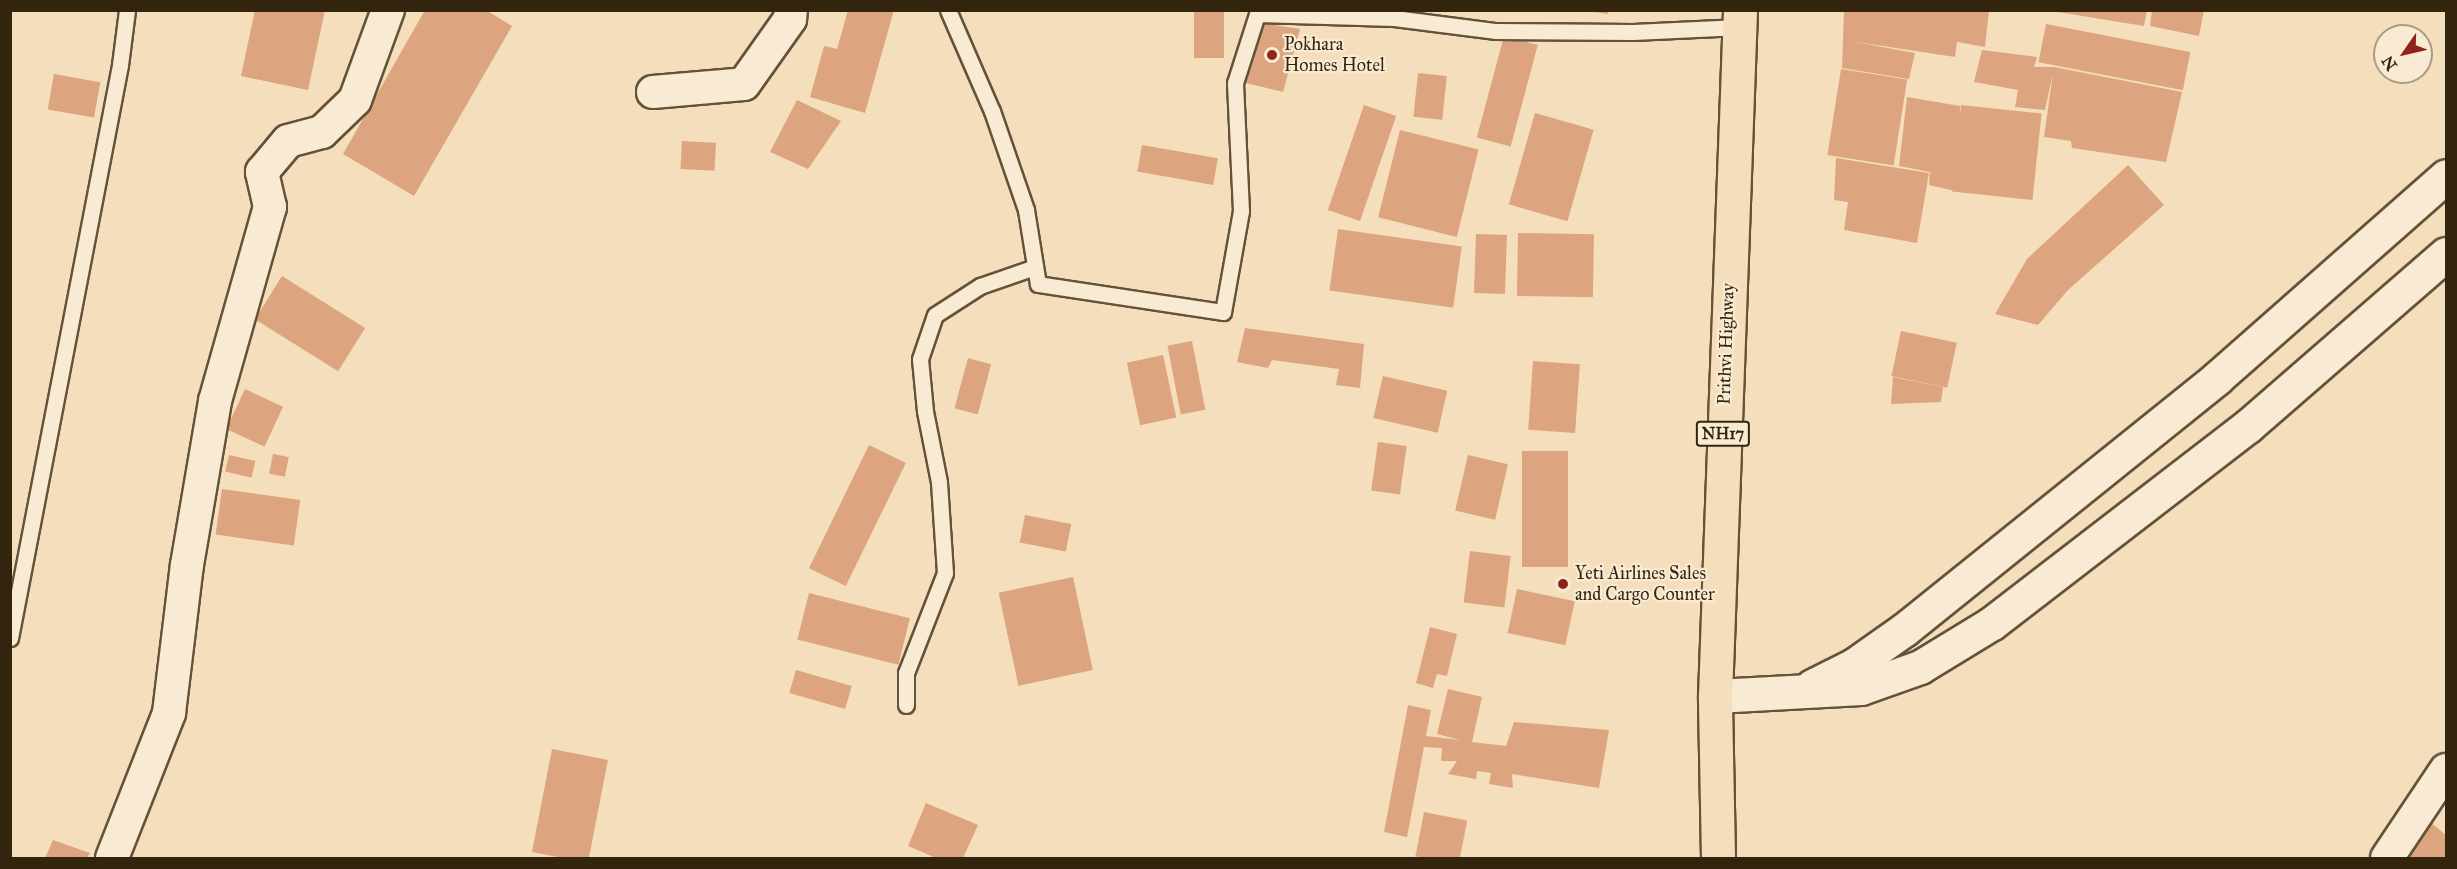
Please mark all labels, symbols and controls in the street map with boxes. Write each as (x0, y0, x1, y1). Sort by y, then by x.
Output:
north arrow (2373, 24, 2433, 84)
place label: Pokhara Homes Hotel (1284, 34, 1385, 76)
marker: Pokhara Homes Hotel (1265, 48, 1279, 62)
text: N (2378, 52, 2401, 74)
street label: Prithvi Highway (1713, 283, 1739, 405)
road number: NH17 (1694, 421, 1752, 447)
place label: Yeti Airlines Sales and Cargo Counter (1575, 563, 1715, 606)
marker: Yeti Airlines Sales and Cargo Counter (1556, 577, 1570, 591)

